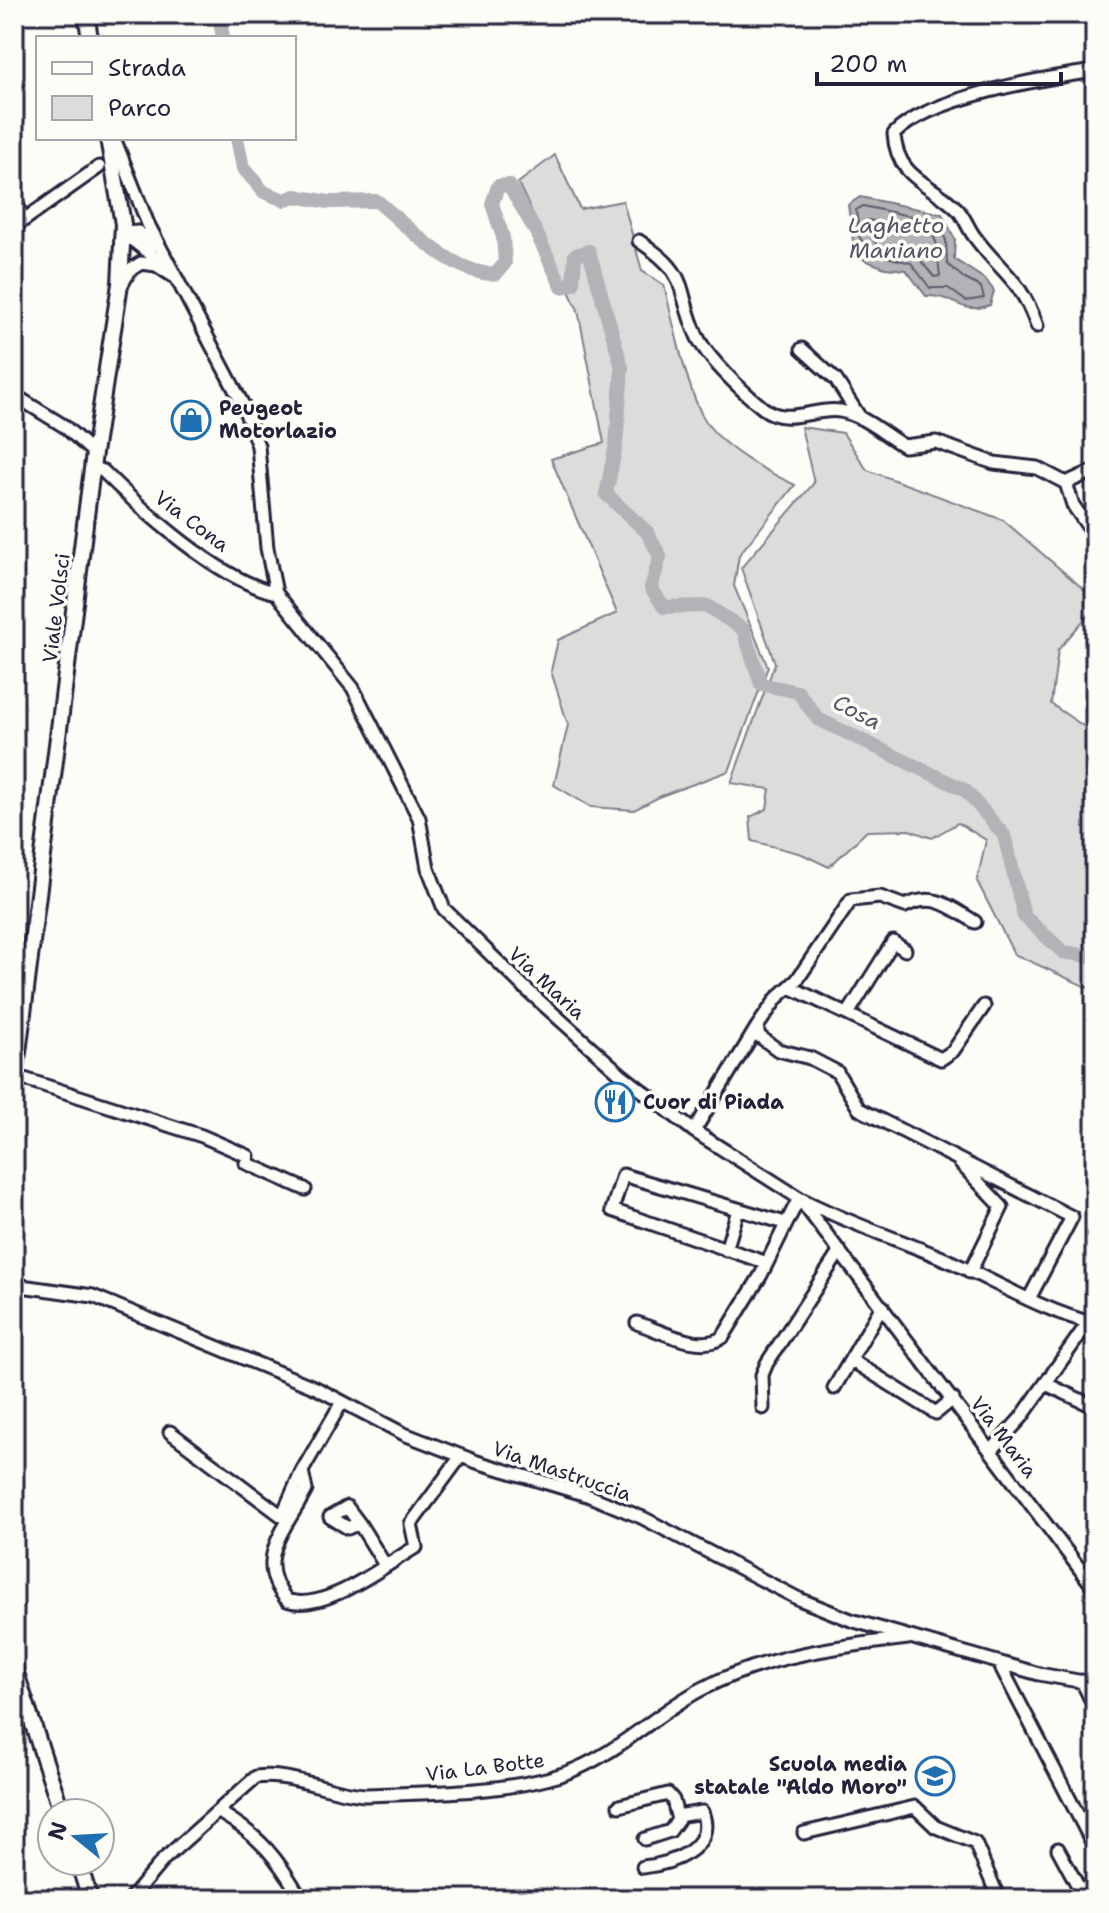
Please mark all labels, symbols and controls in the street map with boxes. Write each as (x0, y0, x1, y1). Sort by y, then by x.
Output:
legend (36, 36, 296, 140)
scale bar (817, 36, 1061, 86)
text: 200 m (829, 48, 907, 80)
text: Strada (108, 52, 186, 84)
text: Parco (108, 92, 171, 124)
water label: Laghetto Maniano (848, 211, 944, 265)
place label: Peugeot Motorlazio (219, 395, 337, 444)
shop icon: Peugeot Motorlazio (170, 399, 212, 441)
street label: Via Cona (150, 485, 235, 558)
street label: Viale Volsci (36, 552, 76, 664)
water label: Cosa (828, 687, 886, 737)
street label: Via Maria (503, 941, 591, 1026)
restaurant icon: Cuor di Piada (594, 1081, 636, 1123)
place label: Cuor di Piada (643, 1089, 784, 1115)
street label: Via Maria (965, 1391, 1044, 1484)
street label: Via Mastruccia (489, 1435, 635, 1507)
street label: Via La Botte (424, 1747, 546, 1787)
place label: Scuola media statale "Aldo Moro" (694, 1751, 907, 1800)
school or university icon: Scuola media statale "Aldo Moro" (914, 1755, 956, 1797)
north arrow (36, 1797, 116, 1877)
text: N (41, 1818, 74, 1844)

